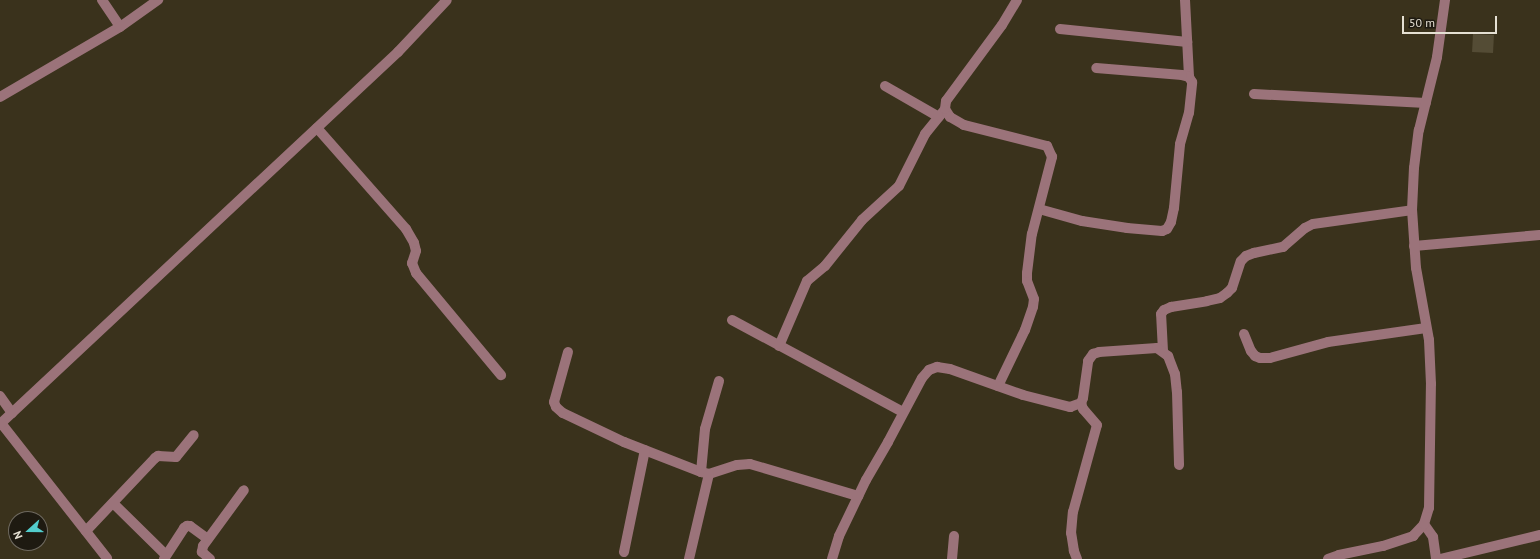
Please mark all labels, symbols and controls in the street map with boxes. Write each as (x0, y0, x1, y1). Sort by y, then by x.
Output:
scale bar (1404, 8, 1499, 34)
text: 50 m (1409, 15, 1435, 30)
north arrow (8, 511, 48, 551)
text: N (10, 529, 26, 541)

